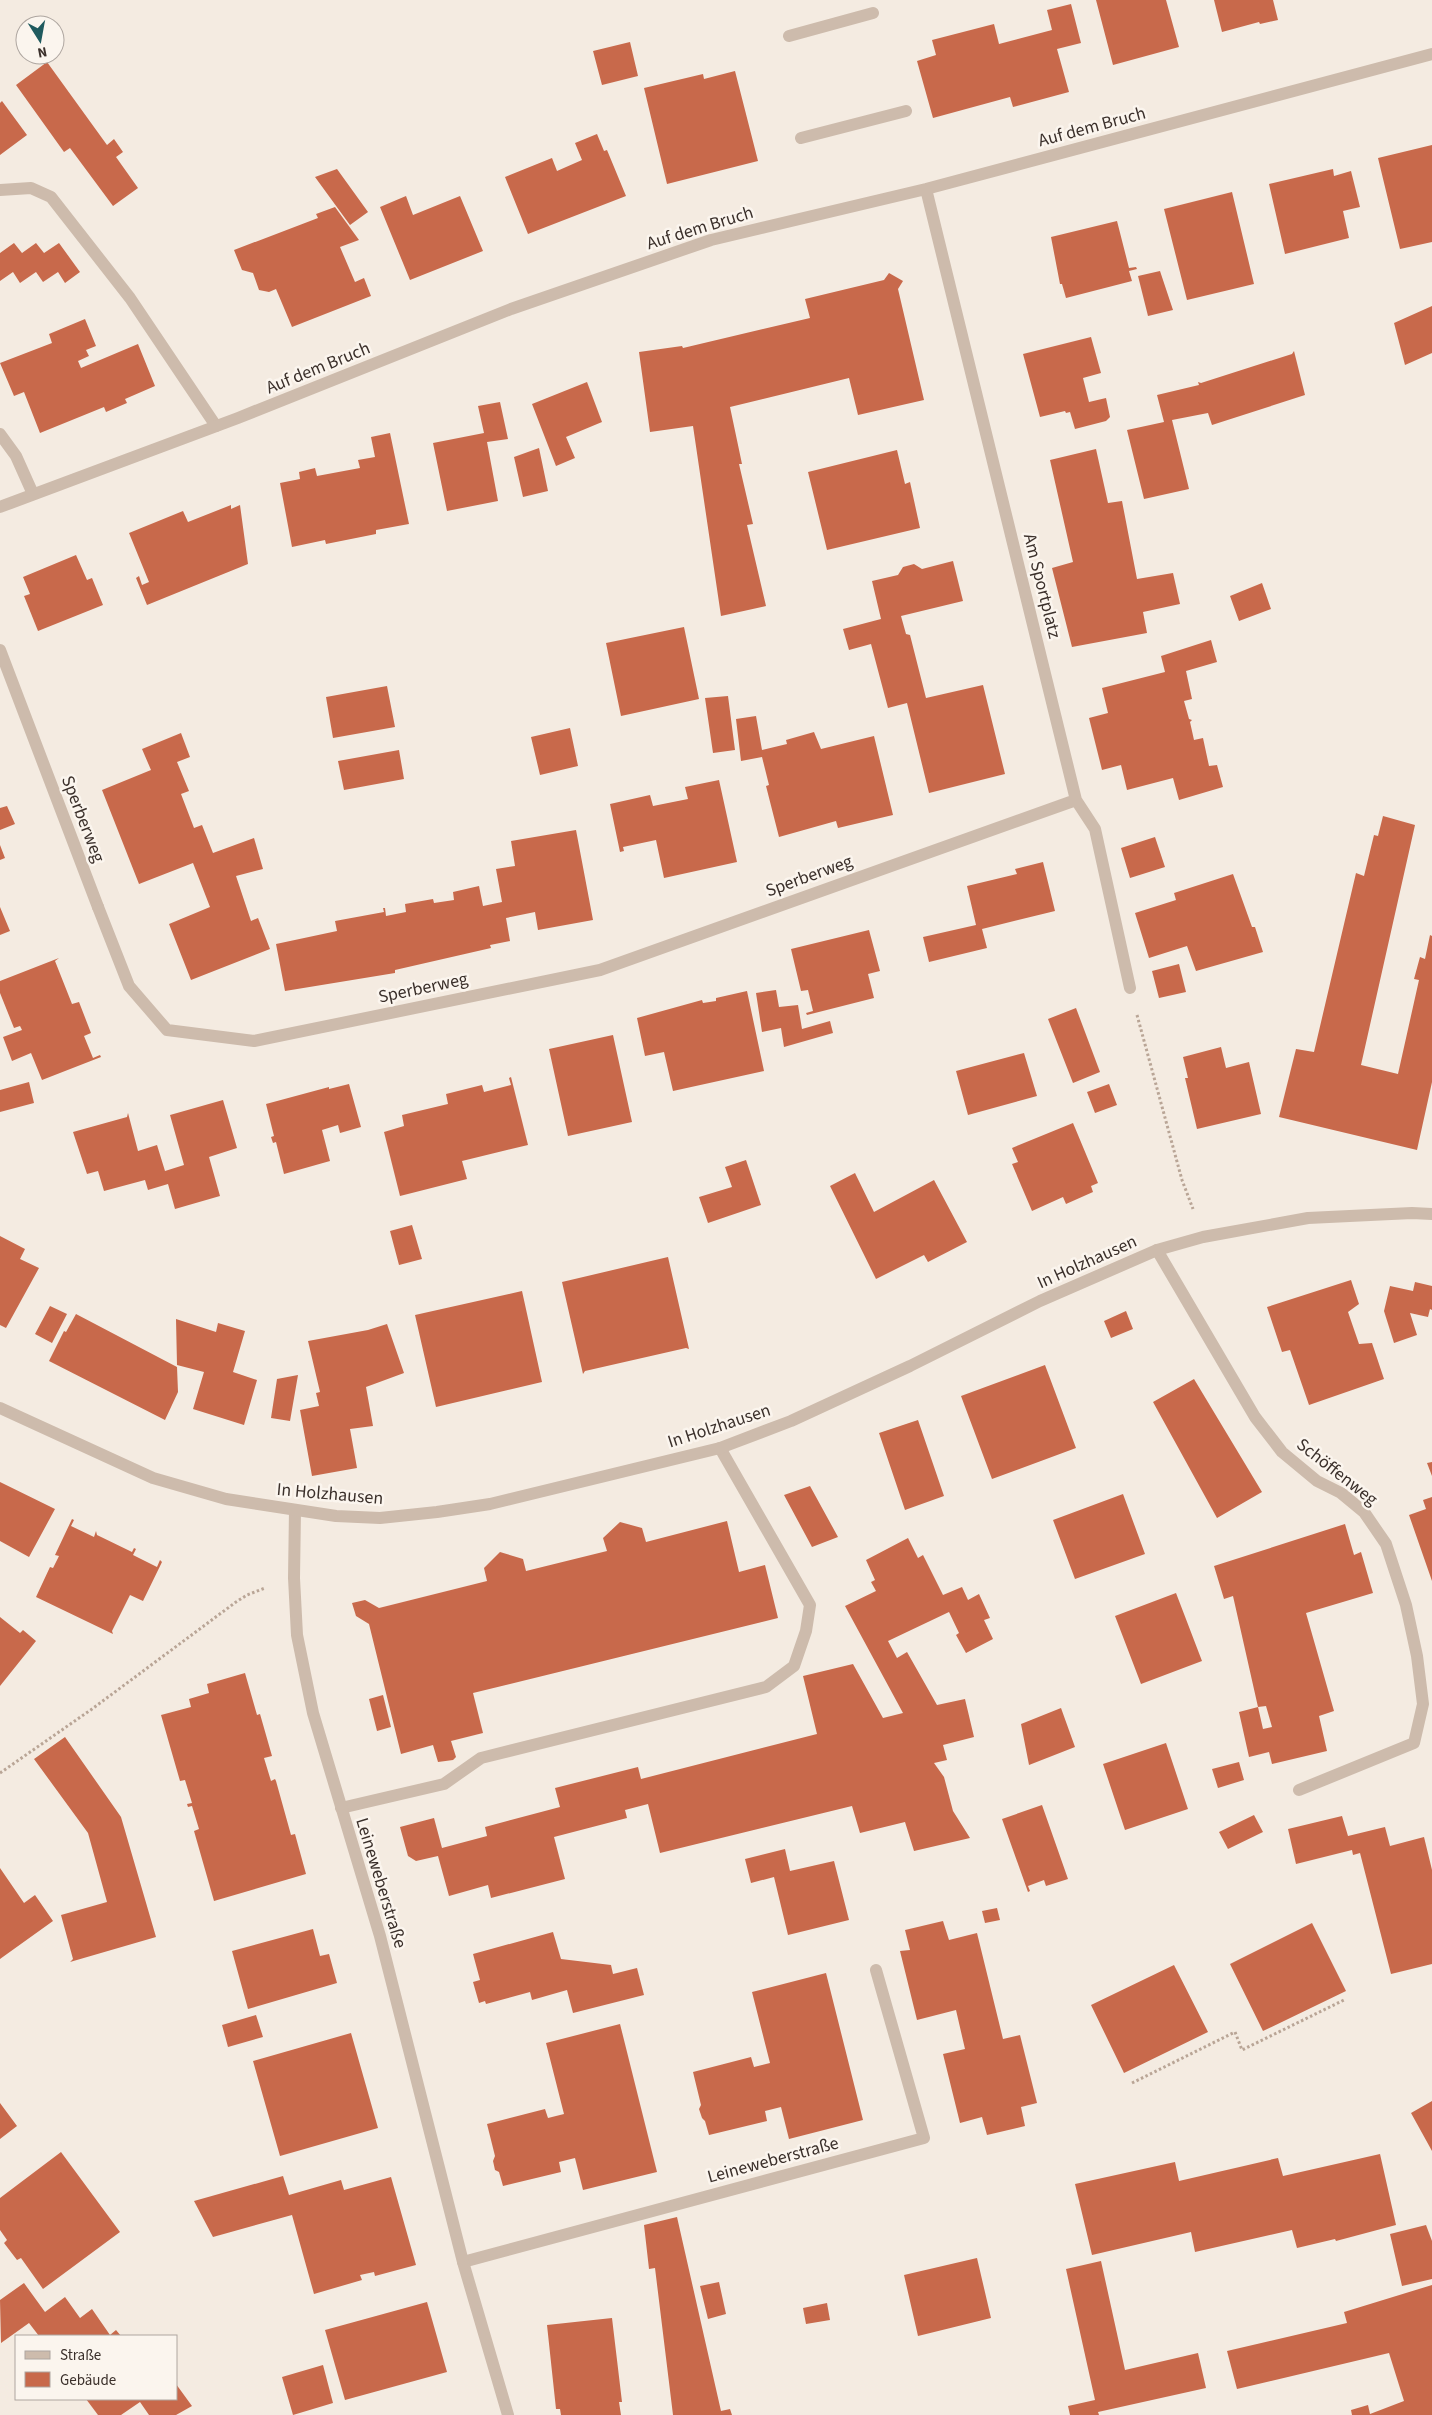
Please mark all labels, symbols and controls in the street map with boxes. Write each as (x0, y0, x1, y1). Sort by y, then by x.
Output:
north arrow (15, 15, 65, 65)
text: N (36, 41, 49, 62)
street label: Auf dem Bruch (1035, 101, 1149, 153)
street label: Auf dem Bruch (644, 200, 756, 256)
street label: Auf dem Bruch (262, 336, 374, 400)
street label: Am Sportplatz (1017, 531, 1067, 641)
street label: Sperberweg (55, 772, 111, 866)
street label: Sperberweg (762, 849, 856, 903)
street label: Sperberweg (376, 966, 470, 1010)
street label: In Holzhausen (1033, 1229, 1141, 1295)
street label: In Holzhausen (664, 1398, 774, 1454)
street label: Schöffenweg (1291, 1432, 1383, 1512)
street label: In Holzhausen (276, 1477, 384, 1511)
street label: Leineweberstraße (349, 1815, 413, 1951)
street label: Leineweberstraße (705, 2130, 842, 2190)
legend (15, 2335, 178, 2400)
text: Straße (60, 2345, 101, 2366)
text: Gebäude (60, 2370, 116, 2391)

